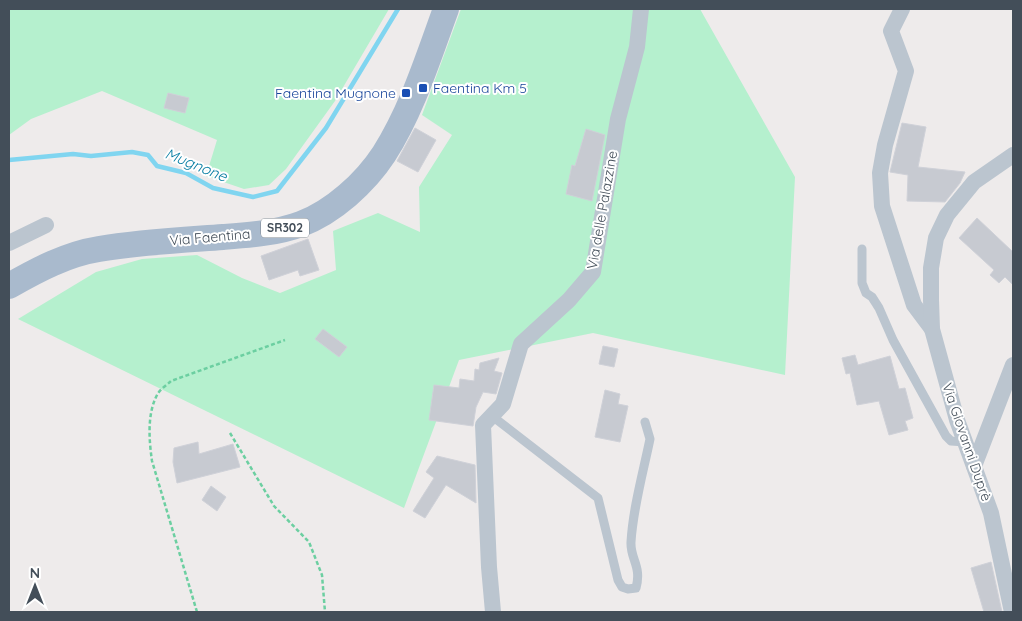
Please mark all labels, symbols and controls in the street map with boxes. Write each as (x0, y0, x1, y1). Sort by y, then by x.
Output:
place label: Faentina Km 5 (433, 79, 527, 97)
marker: Faentina Km 5 (417, 82, 429, 94)
place label: Faentina Mugnone (275, 84, 396, 102)
marker: Faentina Mugnone (400, 87, 412, 99)
water label: Mugnone (162, 144, 230, 186)
street label: Via delle Palazzine (583, 149, 621, 271)
road number: SR302 (261, 218, 309, 238)
street label: Via Faentina (169, 225, 251, 249)
street label: Via Giovanni Duprè (938, 380, 996, 504)
north arrow (10, 561, 60, 611)
text: N (30, 564, 40, 582)

